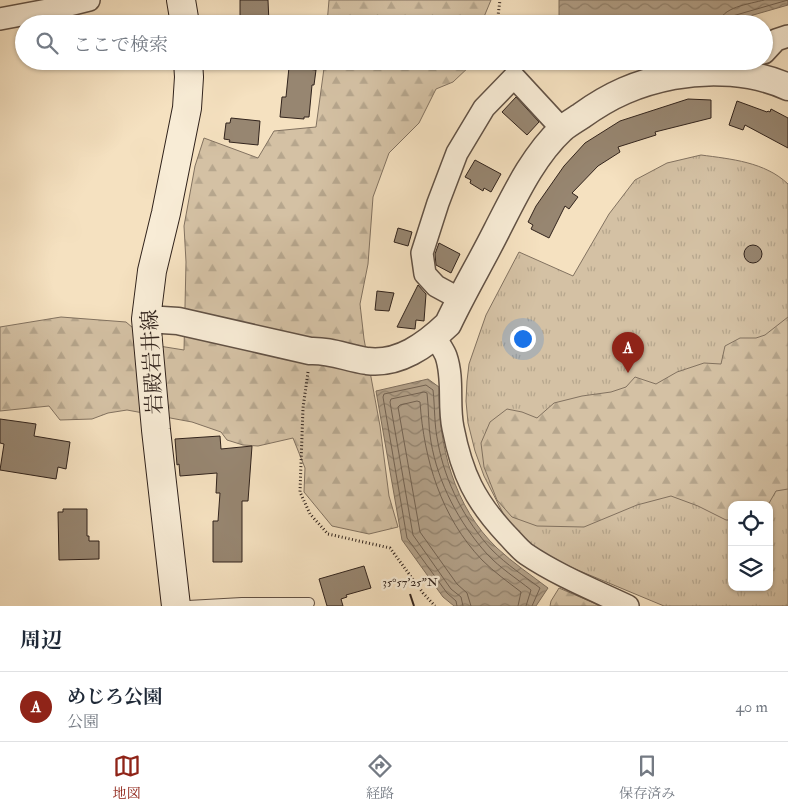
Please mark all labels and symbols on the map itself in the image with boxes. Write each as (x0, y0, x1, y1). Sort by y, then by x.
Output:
street label: 岩殿岩井線 (136, 309, 169, 415)
your location (510, 326, 536, 352)
pin: A (612, 332, 644, 373)
text: 35°57'25"N (382, 575, 438, 590)

